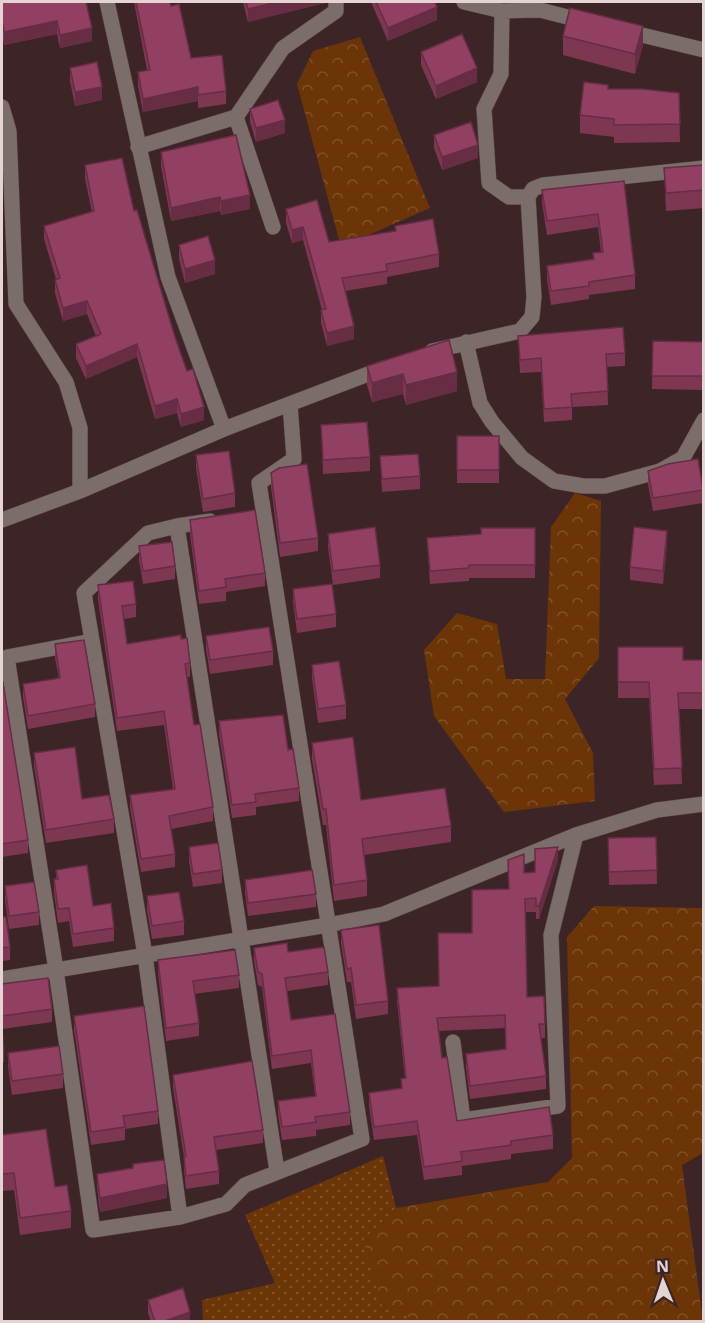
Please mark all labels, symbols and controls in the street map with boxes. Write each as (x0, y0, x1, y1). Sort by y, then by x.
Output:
north arrow (633, 1251, 693, 1311)
text: N (656, 1255, 669, 1277)

